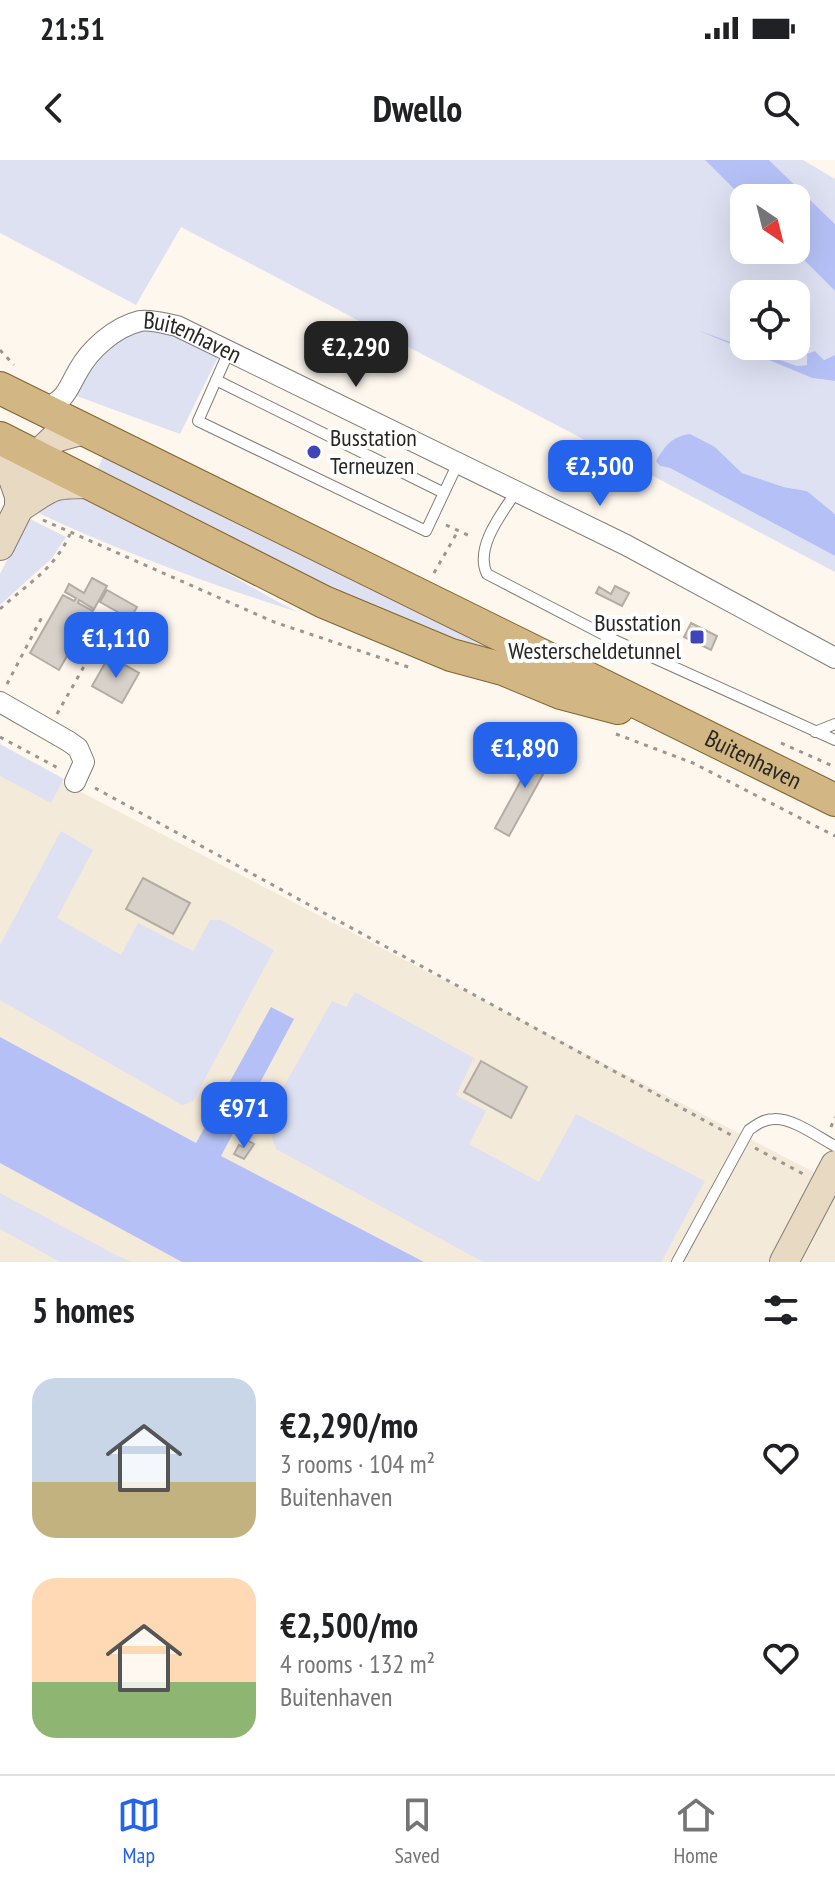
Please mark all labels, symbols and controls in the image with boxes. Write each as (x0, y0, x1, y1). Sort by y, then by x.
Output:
text: 21:51 (40, 9, 105, 48)
text: Dwello (373, 85, 462, 132)
icon: back (32, 86, 76, 130)
icon: search (759, 86, 803, 130)
north arrow (730, 184, 810, 264)
map controls (730, 184, 810, 360)
button: locate (730, 280, 810, 360)
street label: Buitenhaven (142, 304, 247, 370)
pin: €2,290 (291, 321, 421, 389)
text: €2,290 (322, 330, 390, 363)
place label: Busstation Terneuzen (330, 422, 417, 481)
pin: €2,500 (535, 440, 665, 508)
marker: Busstation Terneuzen (305, 443, 323, 461)
text: €2,500 (566, 449, 634, 482)
place label: Busstation Westerscheldetunnel (508, 607, 681, 666)
pin: €1,110 (51, 612, 181, 680)
text: €1,110 (82, 621, 150, 654)
marker: Busstation Westerscheldetunnel (688, 628, 706, 646)
pin: €1,890 (460, 722, 590, 790)
street label: Buitenhaven (700, 722, 807, 796)
text: €1,890 (491, 731, 559, 764)
pin: €971 (197, 1082, 291, 1150)
text: €971 (219, 1091, 269, 1124)
text: 5 homes (32, 1288, 135, 1332)
icon: filters (759, 1288, 803, 1332)
text: €2,290/mo (280, 1403, 418, 1447)
icon: home (96, 1410, 192, 1506)
icon: heart (759, 1436, 803, 1480)
text: 3 rooms · 104 m² (280, 1447, 435, 1480)
text: Buitenhaven (280, 1480, 392, 1513)
text: €2,500/mo (280, 1603, 418, 1647)
icon: home (96, 1610, 192, 1706)
icon: heart (759, 1636, 803, 1680)
text: 4 rooms · 132 m² (280, 1647, 435, 1680)
text: Buitenhaven (280, 1680, 392, 1713)
tab: Map (117, 1793, 161, 1869)
tab: Saved (394, 1793, 440, 1869)
tab: Home (673, 1793, 718, 1869)

